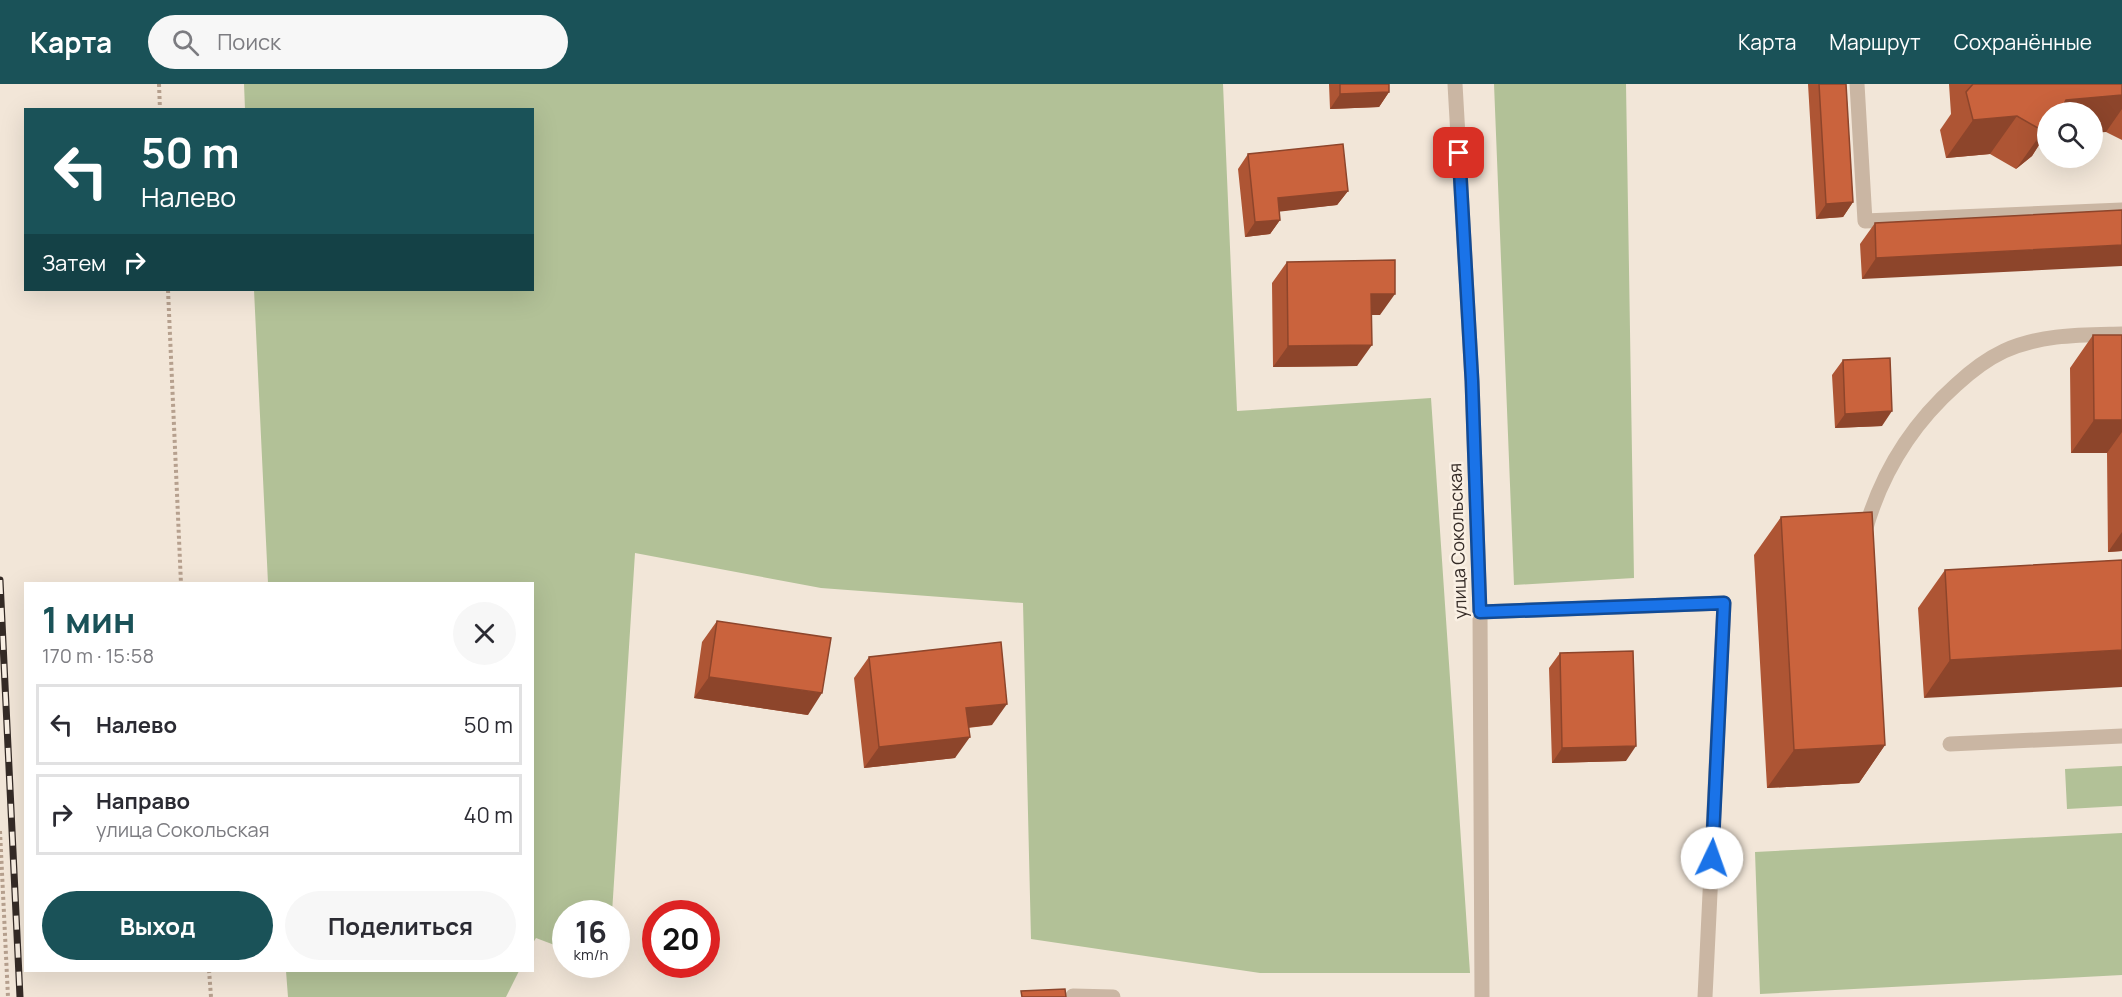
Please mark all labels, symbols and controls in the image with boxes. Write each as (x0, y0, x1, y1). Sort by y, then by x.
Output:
search box (148, 15, 568, 69)
text: Карта (30, 23, 112, 61)
icon: search (169, 26, 202, 59)
text: Поиск (217, 27, 281, 57)
text: Карта (1738, 28, 1796, 56)
text: Маршрут (1829, 28, 1921, 56)
text: Сохранённые (1954, 28, 2092, 56)
map controls (2037, 102, 2103, 168)
button: search (2037, 102, 2103, 168)
text: 50 m (141, 123, 239, 181)
pin (1433, 127, 1484, 178)
icon: left (42, 132, 120, 210)
icon: arrive (1442, 136, 1475, 169)
text: Налево (141, 178, 236, 215)
icon: right (118, 246, 151, 279)
text: Затем (42, 248, 106, 278)
street label: улица Сокольская (1442, 463, 1472, 619)
text: 1 мин (42, 595, 135, 644)
button: close (453, 602, 516, 665)
text: 170 m · 15:58 (42, 642, 154, 669)
icon: left (45, 708, 78, 741)
text: Налево (96, 710, 177, 740)
text: 50 m (464, 710, 513, 740)
text: Направо (96, 786, 190, 816)
icon: right (45, 798, 78, 831)
text: 40 m (464, 800, 513, 830)
text: улица Сокольская (96, 816, 270, 843)
position arrow (1680, 826, 1744, 890)
button: Выход (42, 891, 273, 960)
button: Поделиться (285, 891, 516, 960)
speed limit sign: 20 (642, 900, 720, 978)
text: 16 (575, 911, 607, 952)
text: km/h (574, 944, 608, 965)

